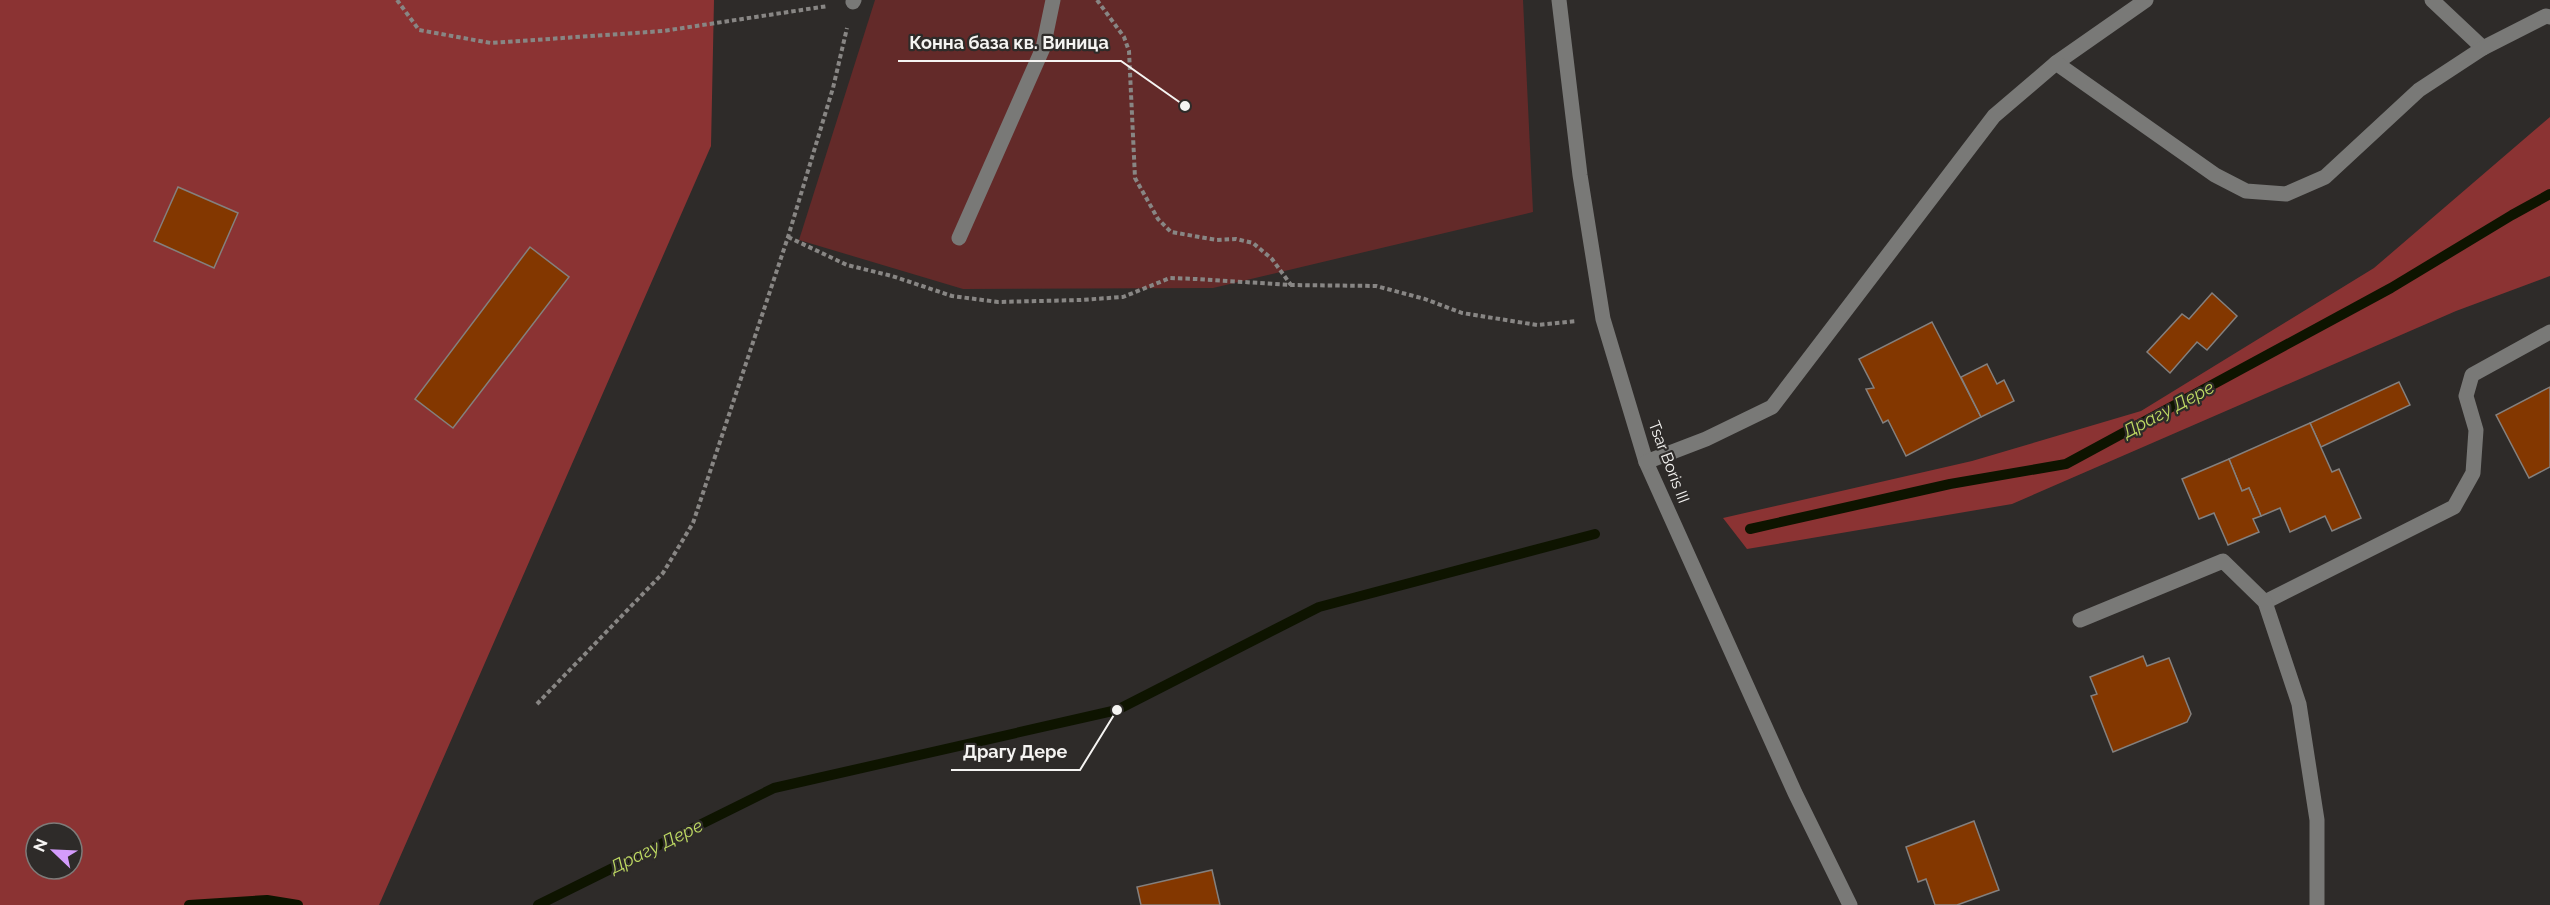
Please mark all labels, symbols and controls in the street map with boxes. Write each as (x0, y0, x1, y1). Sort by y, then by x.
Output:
callout: Конна база кв. Виница (898, 25, 1121, 61)
text: Конна база кв. Виница (909, 32, 1109, 53)
water label: Драгу Дере (2118, 376, 2218, 442)
street label: Tsar Boris III (1645, 418, 1693, 506)
callout: Драгу Дере (951, 734, 1080, 770)
text: Драгу Дере (963, 741, 1067, 762)
water label: Драгу Дере (605, 814, 706, 878)
north arrow (24, 821, 84, 881)
text: N (30, 836, 52, 855)

